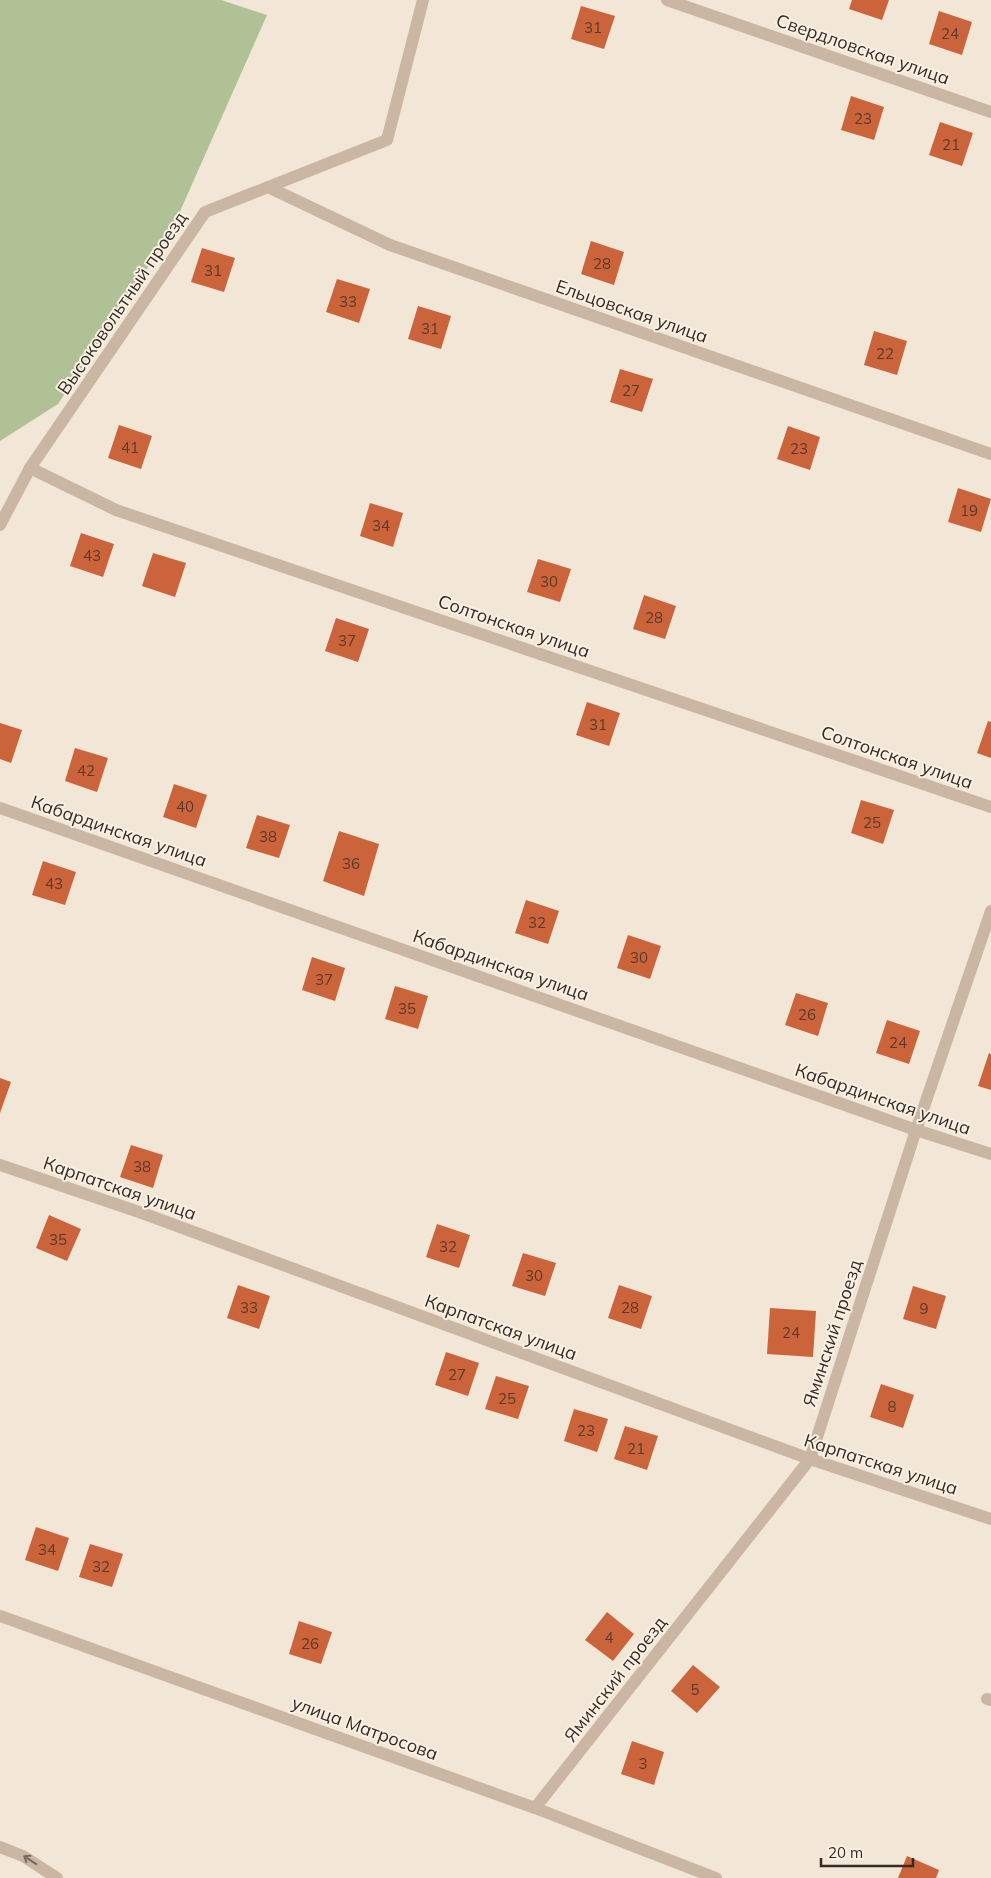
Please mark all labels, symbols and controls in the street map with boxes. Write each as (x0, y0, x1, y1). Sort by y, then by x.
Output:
street label: Свердловская улица (773, 8, 953, 90)
house number: 31 (584, 18, 602, 37)
house number: 24 (941, 24, 959, 43)
house number: 23 (854, 109, 872, 128)
house number: 21 (942, 135, 960, 154)
street label: Высоковольтный проезд (52, 207, 192, 399)
house number: 28 (593, 254, 611, 273)
house number: 31 (204, 261, 222, 280)
street label: Ельцовская улица (553, 274, 711, 348)
house number: 33 (339, 292, 357, 311)
house number: 31 (421, 319, 439, 338)
house number: 22 (876, 344, 894, 363)
house number: 27 (622, 381, 640, 400)
house number: 41 (121, 438, 139, 457)
house number: 23 (790, 439, 808, 458)
house number: 19 (960, 501, 978, 520)
house number: 34 (372, 516, 390, 535)
house number: 43 (83, 546, 101, 565)
house number: 30 (540, 572, 558, 591)
street label: Солтонская улица (435, 589, 593, 663)
house number: 28 (645, 608, 663, 627)
house number: 37 (338, 631, 356, 650)
house number: 31 (589, 715, 607, 734)
street label: Солтонская улица (818, 720, 976, 794)
house number: 42 (77, 761, 95, 780)
street label: Кабардинская улица (28, 790, 210, 872)
house number: 40 (176, 797, 194, 816)
house number: 25 (863, 813, 881, 832)
house number: 38 (259, 827, 277, 846)
house number: 36 (342, 854, 360, 873)
house number: 43 (45, 874, 63, 893)
house number: 32 (528, 913, 546, 932)
street label: Кабардинская улица (410, 924, 592, 1006)
house number: 30 (630, 948, 648, 967)
house number: 37 (315, 970, 333, 989)
house number: 35 (398, 999, 416, 1018)
house number: 26 (798, 1005, 816, 1024)
house number: 24 (889, 1033, 907, 1052)
street label: Кабардинская улица (792, 1058, 974, 1140)
street label: Карпатская улица (40, 1151, 200, 1225)
house number: 38 (133, 1157, 151, 1176)
house number: 35 (49, 1230, 67, 1249)
house number: 32 (439, 1237, 457, 1256)
street label: Яминский проезд (797, 1257, 867, 1409)
house number: 30 (525, 1266, 543, 1285)
street label: Карпатская улица (422, 1289, 580, 1365)
house number: 33 (240, 1298, 258, 1317)
house number: 28 (621, 1298, 639, 1317)
house number: 9 (919, 1299, 929, 1318)
house number: 24 (782, 1323, 800, 1342)
house number: 27 (448, 1365, 466, 1384)
house number: 25 (498, 1389, 516, 1408)
house number: 8 (887, 1397, 897, 1416)
house number: 23 (577, 1421, 595, 1440)
street label: Карпатская улица (801, 1428, 961, 1500)
house number: 21 (627, 1439, 645, 1458)
house number: 34 (38, 1540, 56, 1559)
house number: 32 (92, 1557, 110, 1576)
street label: Яминский проезд (559, 1611, 671, 1746)
house number: 4 (604, 1628, 614, 1647)
house number: 26 (301, 1634, 319, 1653)
house number: 5 (690, 1680, 700, 1699)
street label: улица Матросова (289, 1691, 441, 1765)
house number: 3 (638, 1754, 648, 1773)
scale bar (821, 1836, 914, 1868)
text: 20 m (828, 1843, 863, 1862)
one-way arrow (23, 1855, 37, 1865)

